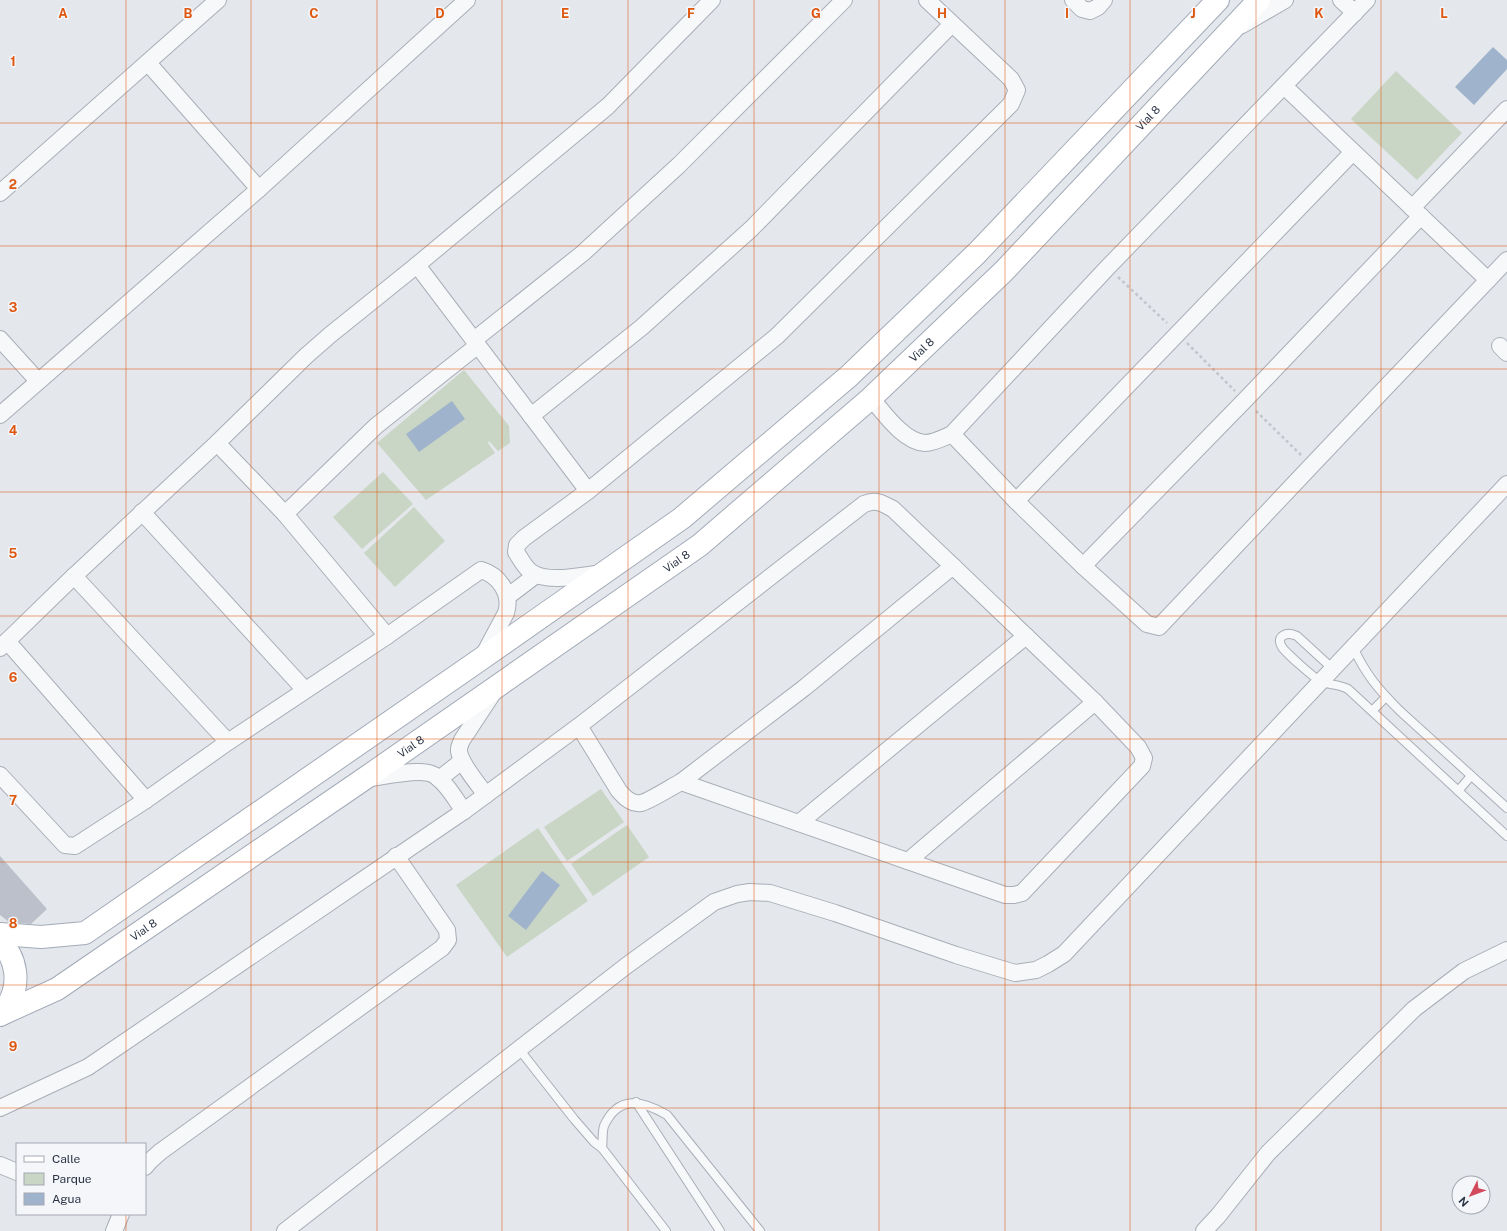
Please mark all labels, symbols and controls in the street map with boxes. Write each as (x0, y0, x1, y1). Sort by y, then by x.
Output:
text: A (58, 6, 68, 21)
text: B (184, 6, 193, 21)
text: C (309, 6, 319, 21)
text: D (435, 6, 445, 21)
text: E (561, 6, 569, 21)
text: F (687, 6, 695, 21)
text: G (811, 6, 821, 21)
text: H (937, 6, 947, 21)
text: I (1065, 6, 1069, 21)
text: J (1190, 6, 1196, 21)
text: K (1314, 6, 1324, 21)
text: L (1440, 6, 1448, 21)
text: 1 (10, 54, 16, 69)
street label: Vial 8 (1133, 103, 1162, 133)
text: 2 (9, 177, 17, 192)
text: 3 (9, 300, 18, 315)
street label: Vial 8 (907, 335, 936, 364)
text: 4 (9, 423, 18, 438)
text: 5 (9, 546, 18, 561)
street label: Vial 8 (661, 548, 692, 575)
text: 6 (9, 670, 18, 685)
street label: Vial 8 (395, 733, 426, 760)
text: 7 (9, 793, 17, 808)
text: 8 (9, 916, 18, 931)
street label: Vial 8 (128, 917, 159, 943)
text: 9 (9, 1039, 17, 1054)
legend (16, 1143, 146, 1215)
text: Calle (52, 1152, 81, 1166)
text: Parque (52, 1172, 92, 1186)
north arrow (1451, 1175, 1491, 1215)
text: Agua (52, 1192, 81, 1206)
text: N (1456, 1194, 1471, 1209)

